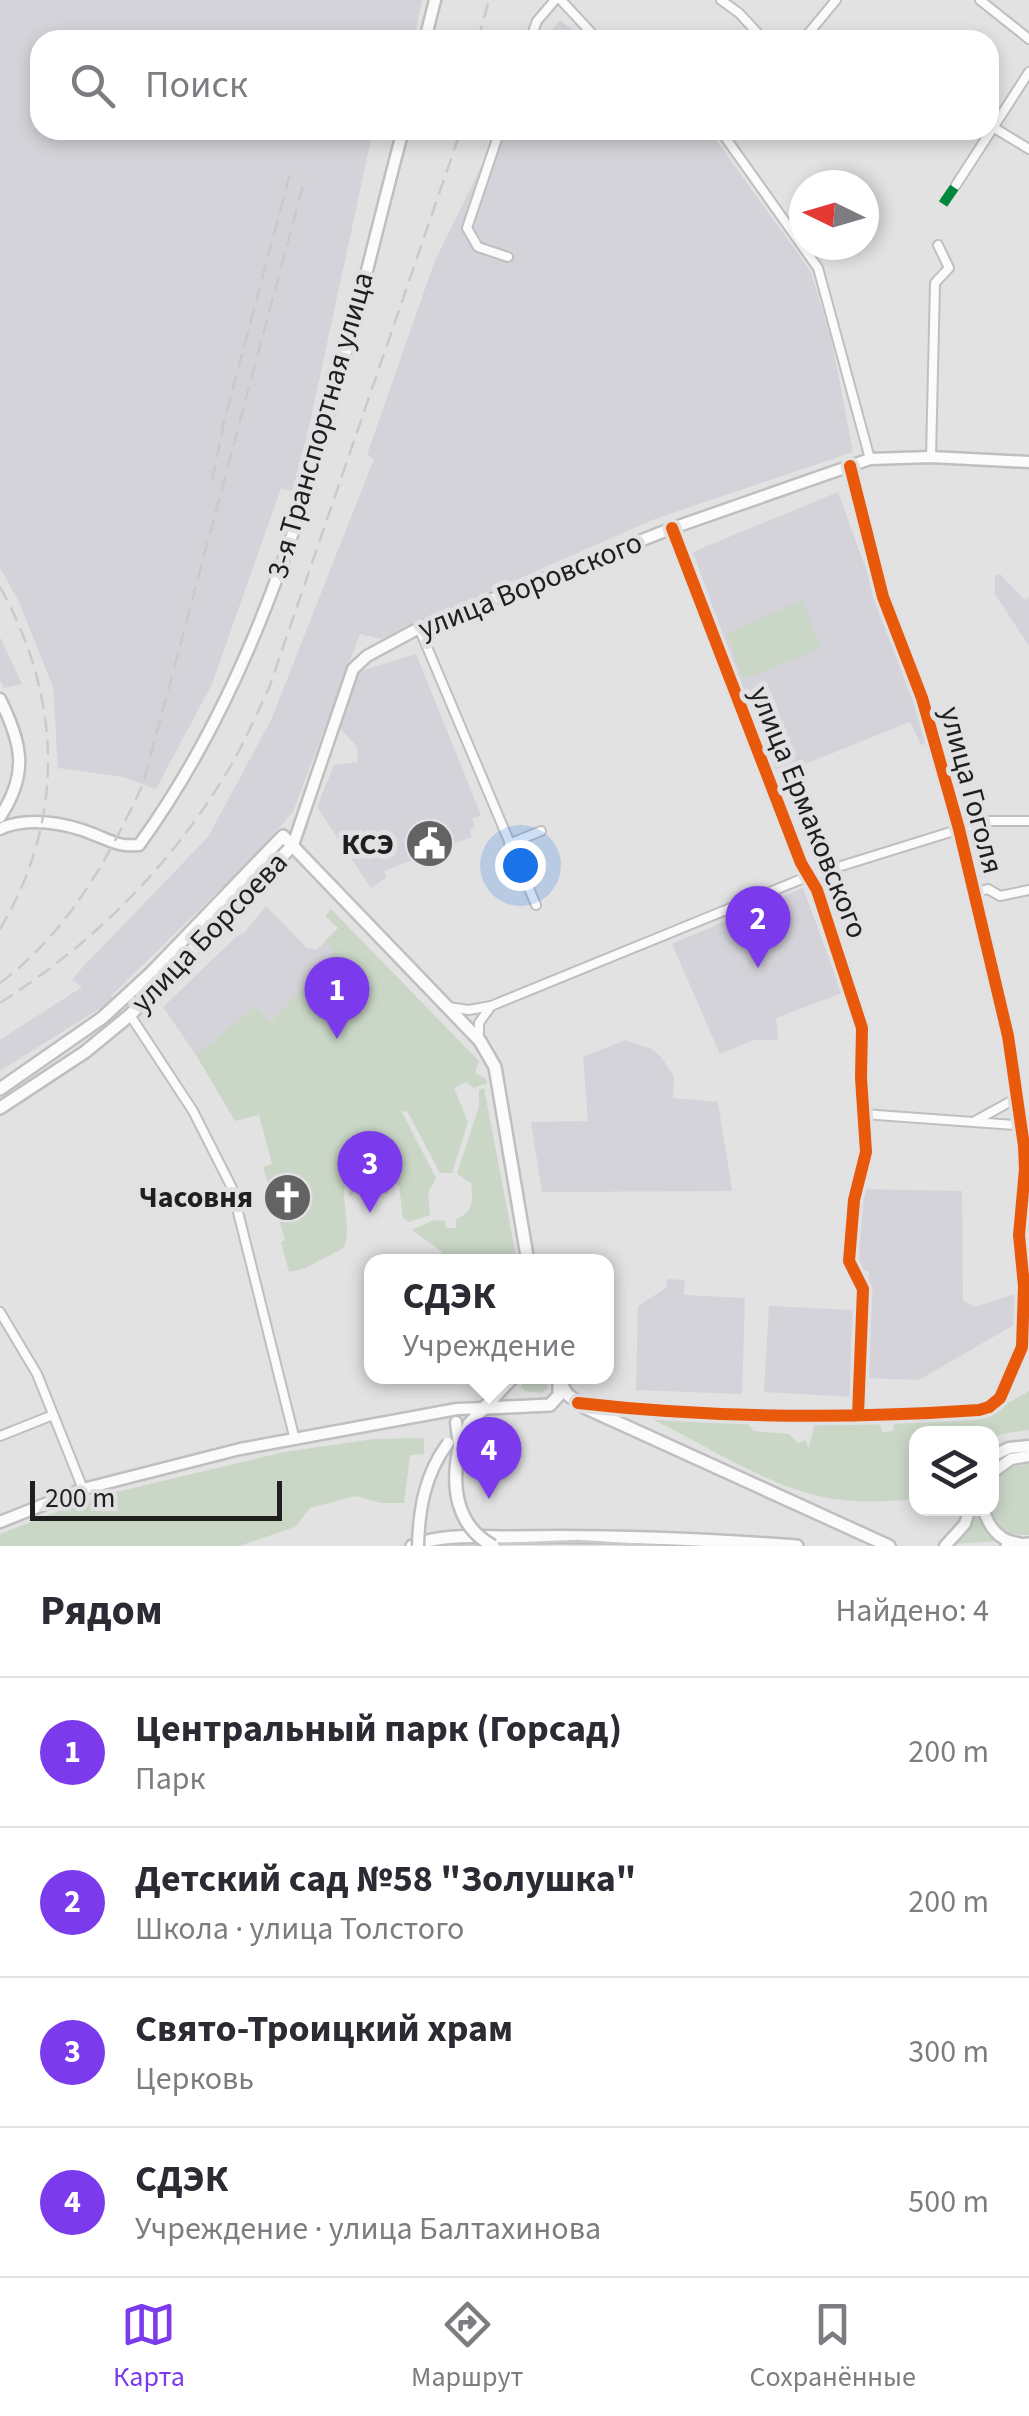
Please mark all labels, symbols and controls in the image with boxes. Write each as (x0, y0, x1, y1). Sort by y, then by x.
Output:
search box (30, 30, 999, 140)
icon: search (65, 58, 120, 113)
text: Поиск (145, 58, 248, 112)
north arrow (789, 170, 879, 260)
street label: 3-я Транспортная улица (256, 267, 385, 583)
street label: улица Воровского (412, 521, 649, 650)
street label: улица Ермаковского (738, 680, 879, 945)
street label: улица Гоголя (929, 702, 1014, 878)
public building icon: КСЭ (403, 818, 455, 870)
place label: КСЭ (341, 823, 394, 866)
your location (495, 840, 546, 891)
street label: улица Борсоева (121, 842, 298, 1023)
pin: 2 (726, 886, 790, 968)
pin: 1 (304, 956, 370, 1039)
pin: 3 (338, 1130, 402, 1213)
church icon: Часовня (262, 1171, 314, 1223)
place label: Часовня (139, 1176, 253, 1219)
popup (364, 1254, 614, 1384)
text: СДЭК (402, 1269, 496, 1323)
text: Учреждение (402, 1323, 576, 1369)
pin: 4 (456, 1416, 522, 1499)
map controls (909, 1426, 999, 1516)
button: layers (909, 1426, 999, 1516)
scale bar (30, 1476, 282, 1520)
text: 200 m (45, 1478, 116, 1518)
text: Рядом (40, 1581, 163, 1641)
text: Найдено: 4 (835, 1588, 989, 1634)
text: Центральный парк (Горсад) (135, 1702, 622, 1756)
text: 1 (64, 1729, 81, 1775)
text: 200 m (908, 1729, 989, 1775)
text: Парк (135, 1756, 205, 1802)
text: Детский сад №58 "Золушка" (135, 1852, 636, 1906)
text: 2 (64, 1879, 81, 1925)
text: 200 m (908, 1879, 989, 1925)
text: Школа · улица Толстого (135, 1906, 464, 1952)
text: Свято-Троицкий храм (135, 2002, 513, 2056)
text: 3 (64, 2029, 81, 2075)
text: 300 m (908, 2029, 989, 2075)
text: Церковь (135, 2056, 254, 2102)
text: СДЭК (135, 2152, 228, 2206)
text: 4 (64, 2179, 81, 2225)
text: 500 m (908, 2179, 989, 2225)
text: Учреждение · улица Балтахинова (135, 2206, 601, 2252)
tab: Карта (113, 2297, 185, 2397)
tab: Маршрут (411, 2297, 523, 2397)
tab: Сохранённые (750, 2297, 916, 2397)

